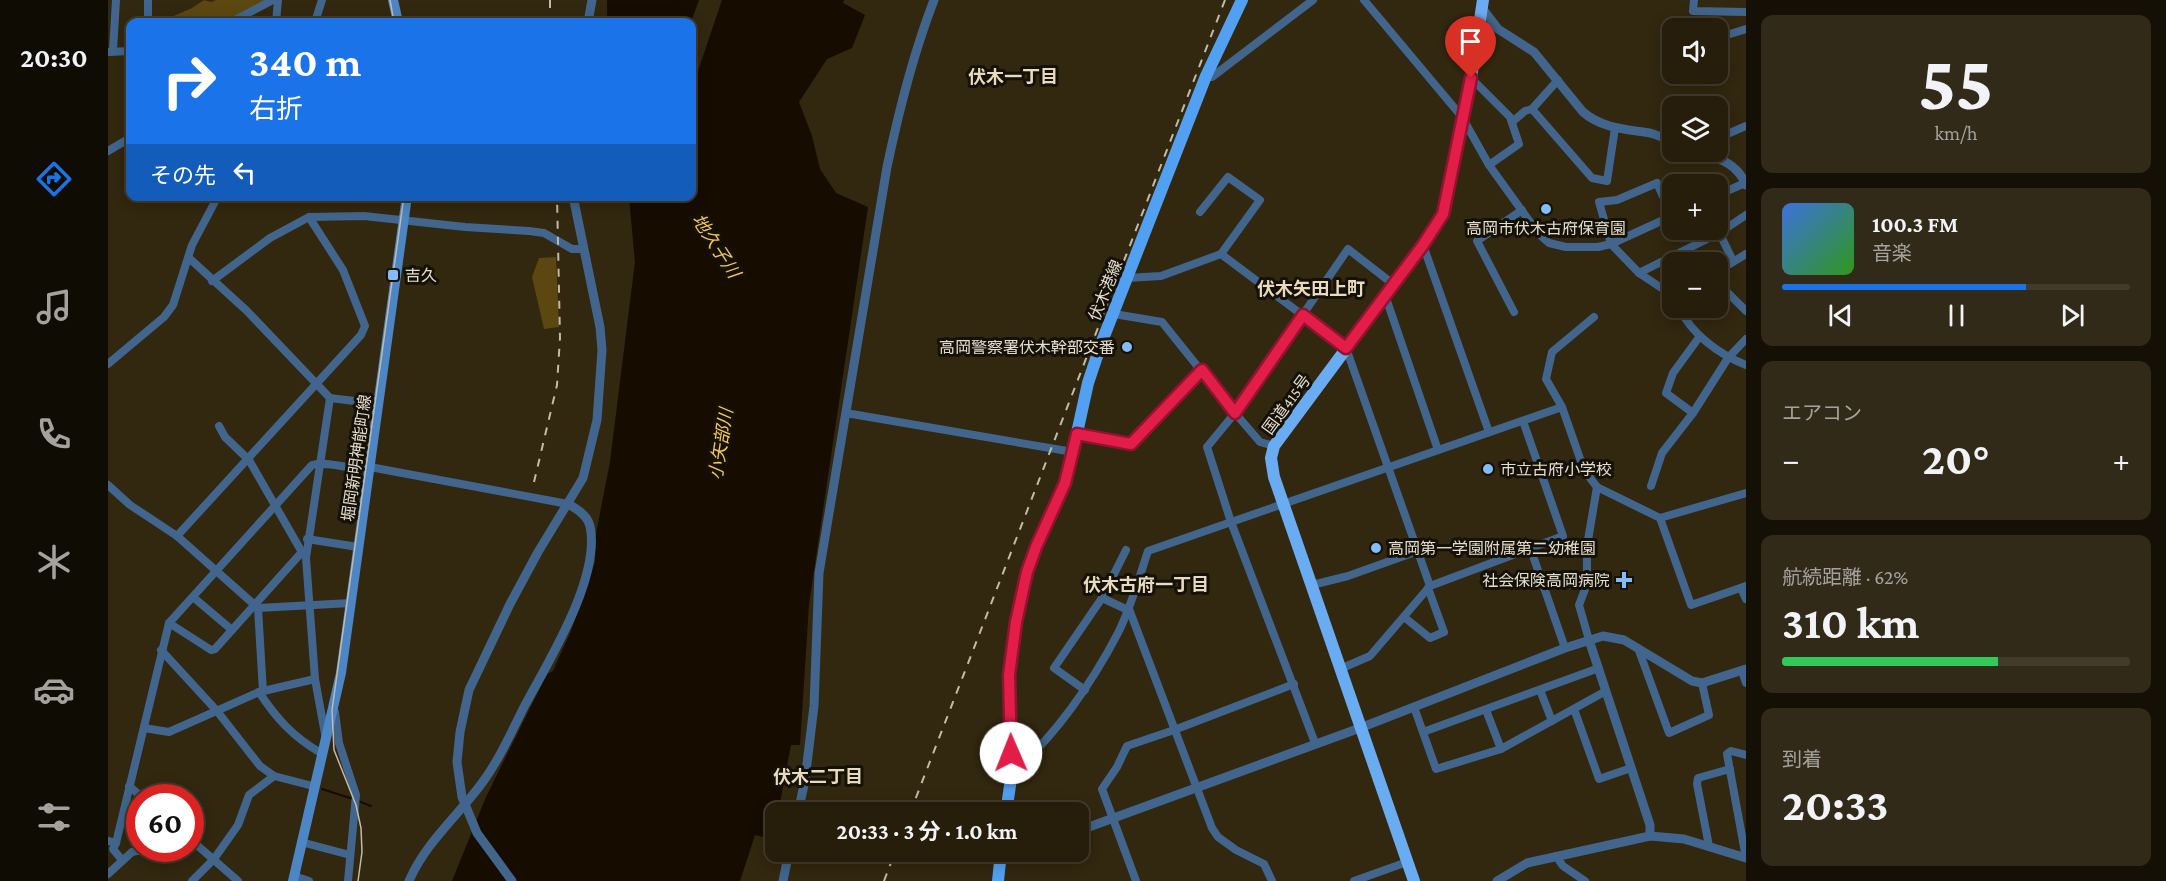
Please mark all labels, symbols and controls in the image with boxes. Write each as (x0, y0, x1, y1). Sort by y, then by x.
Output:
pin (1445, 16, 1496, 78)
map controls (1662, 18, 1728, 318)
button: sound (1662, 18, 1728, 84)
icon: arrive (1454, 25, 1487, 58)
text: 340 m (249, 38, 361, 85)
text: 55 (1918, 39, 1994, 126)
icon: right (150, 42, 228, 120)
text: 20:30 (20, 43, 88, 73)
district label: 伏木一丁目 (968, 67, 1058, 87)
text: 右折 (249, 94, 303, 124)
button: layers (1662, 96, 1728, 162)
text: km/h (1934, 122, 1978, 144)
icon: left (228, 156, 261, 189)
icon: directions (33, 158, 75, 200)
text: その先 (150, 163, 216, 188)
button: + (1662, 174, 1728, 240)
marker: 高岡市伏木古府保育園 (1539, 202, 1553, 216)
water label: 地久子川 (688, 210, 745, 283)
text: 100.3 FM (1872, 212, 1958, 237)
place label: 高岡市伏木古府保育園 (1466, 220, 1626, 237)
text: 音楽 (1872, 242, 1912, 264)
button: − (1662, 252, 1728, 318)
street label: 伏木港線 (1086, 257, 1125, 323)
place label: 吉久 (405, 267, 437, 284)
marker: 吉久 (386, 268, 400, 282)
district label: 伏木矢田上町 (1257, 279, 1365, 299)
icon: music (33, 286, 75, 328)
icon: previous (1824, 299, 1857, 332)
icon: pause (1940, 299, 1973, 332)
icon: next (2056, 299, 2089, 332)
place label: 高岡警察署伏木幹部交番 (939, 339, 1115, 356)
marker: 高岡警察署伏木幹部交番 (1120, 340, 1134, 354)
street label: 国道415号 (1259, 371, 1314, 437)
street label: 堀岡新明神能町線 (339, 394, 374, 523)
text: エアコン (1782, 402, 1862, 424)
water label: 小矢部川 (705, 405, 737, 481)
icon: phone (33, 413, 75, 455)
text: 20° (1922, 434, 1990, 484)
text: − (1782, 441, 1799, 478)
text: + (2113, 441, 2130, 478)
place label: 市立古府小学校 (1500, 461, 1612, 478)
marker: 市立古府小学校 (1481, 462, 1495, 476)
place label: 高岡第一学園附属第二幼稚園 (1388, 540, 1596, 557)
icon: climate (33, 541, 75, 583)
marker: 高岡第一学園附属第二幼稚園 (1369, 541, 1383, 555)
text: 航続距離 · 62% (1782, 566, 1908, 588)
marker: 社会保険高岡病院 (1615, 571, 1633, 589)
place label: 社会保険高岡病院 (1482, 572, 1610, 589)
district label: 伏木古府一丁目 (1083, 575, 1209, 595)
text: 310 km (1782, 598, 1919, 648)
icon: car (33, 669, 75, 711)
position arrow (979, 721, 1043, 785)
text: 到着 (1782, 748, 1822, 770)
district label: 伏木二丁目 (773, 767, 863, 787)
text: 20:33 (1782, 780, 1889, 830)
speed limit sign: 60 (126, 784, 204, 862)
icon: filters (33, 796, 75, 838)
text: 20:33 · 3 分 · 1.0 km (837, 819, 1017, 844)

